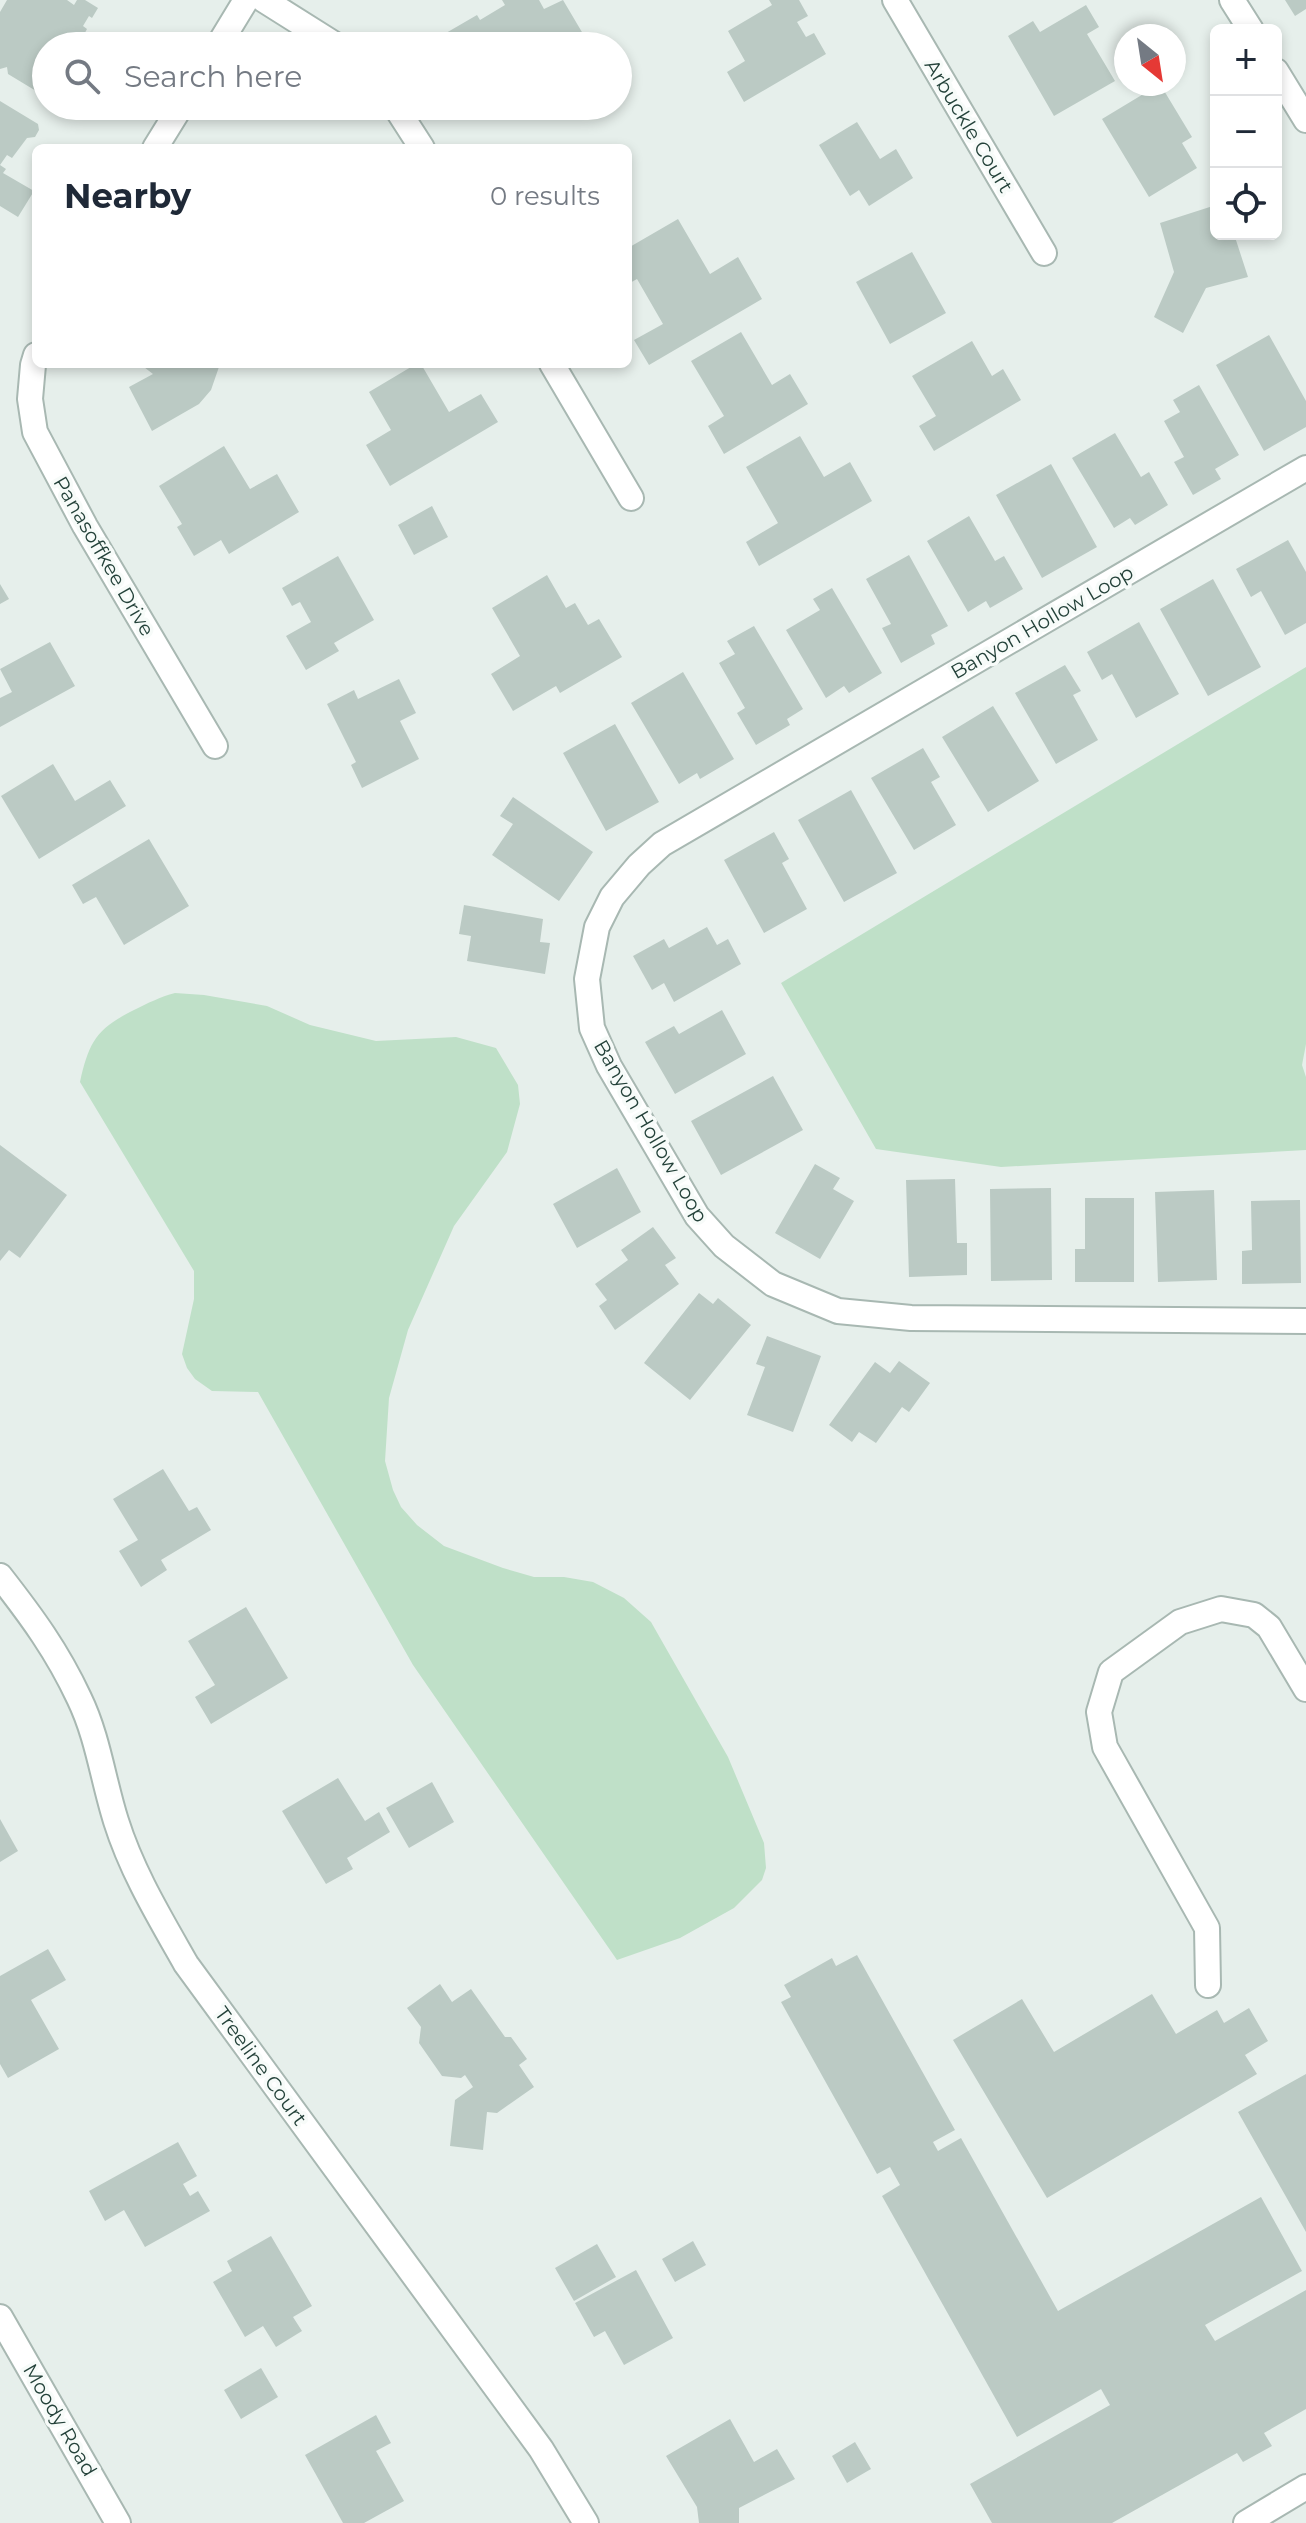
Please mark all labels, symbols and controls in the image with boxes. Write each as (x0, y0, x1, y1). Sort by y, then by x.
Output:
north arrow (1114, 24, 1186, 96)
map controls (1210, 24, 1282, 240)
button: + (1210, 24, 1282, 96)
search box (32, 32, 632, 120)
icon: search (60, 54, 104, 98)
street label: Arbuckle Court (920, 55, 1018, 197)
text: Search here (124, 58, 302, 95)
button: − (1210, 96, 1282, 168)
button: locate (1210, 168, 1282, 240)
text: Nearby (64, 175, 191, 217)
text: 0 results (490, 180, 600, 212)
street label: Panasoffkee Drive (49, 472, 159, 640)
street label: Banyon Hollow Loop (946, 560, 1138, 684)
street label: Banyon Hollow Loop (589, 1035, 713, 1227)
street label: Treeline Court (210, 2002, 312, 2130)
street label: Moody Road (18, 2359, 102, 2481)

